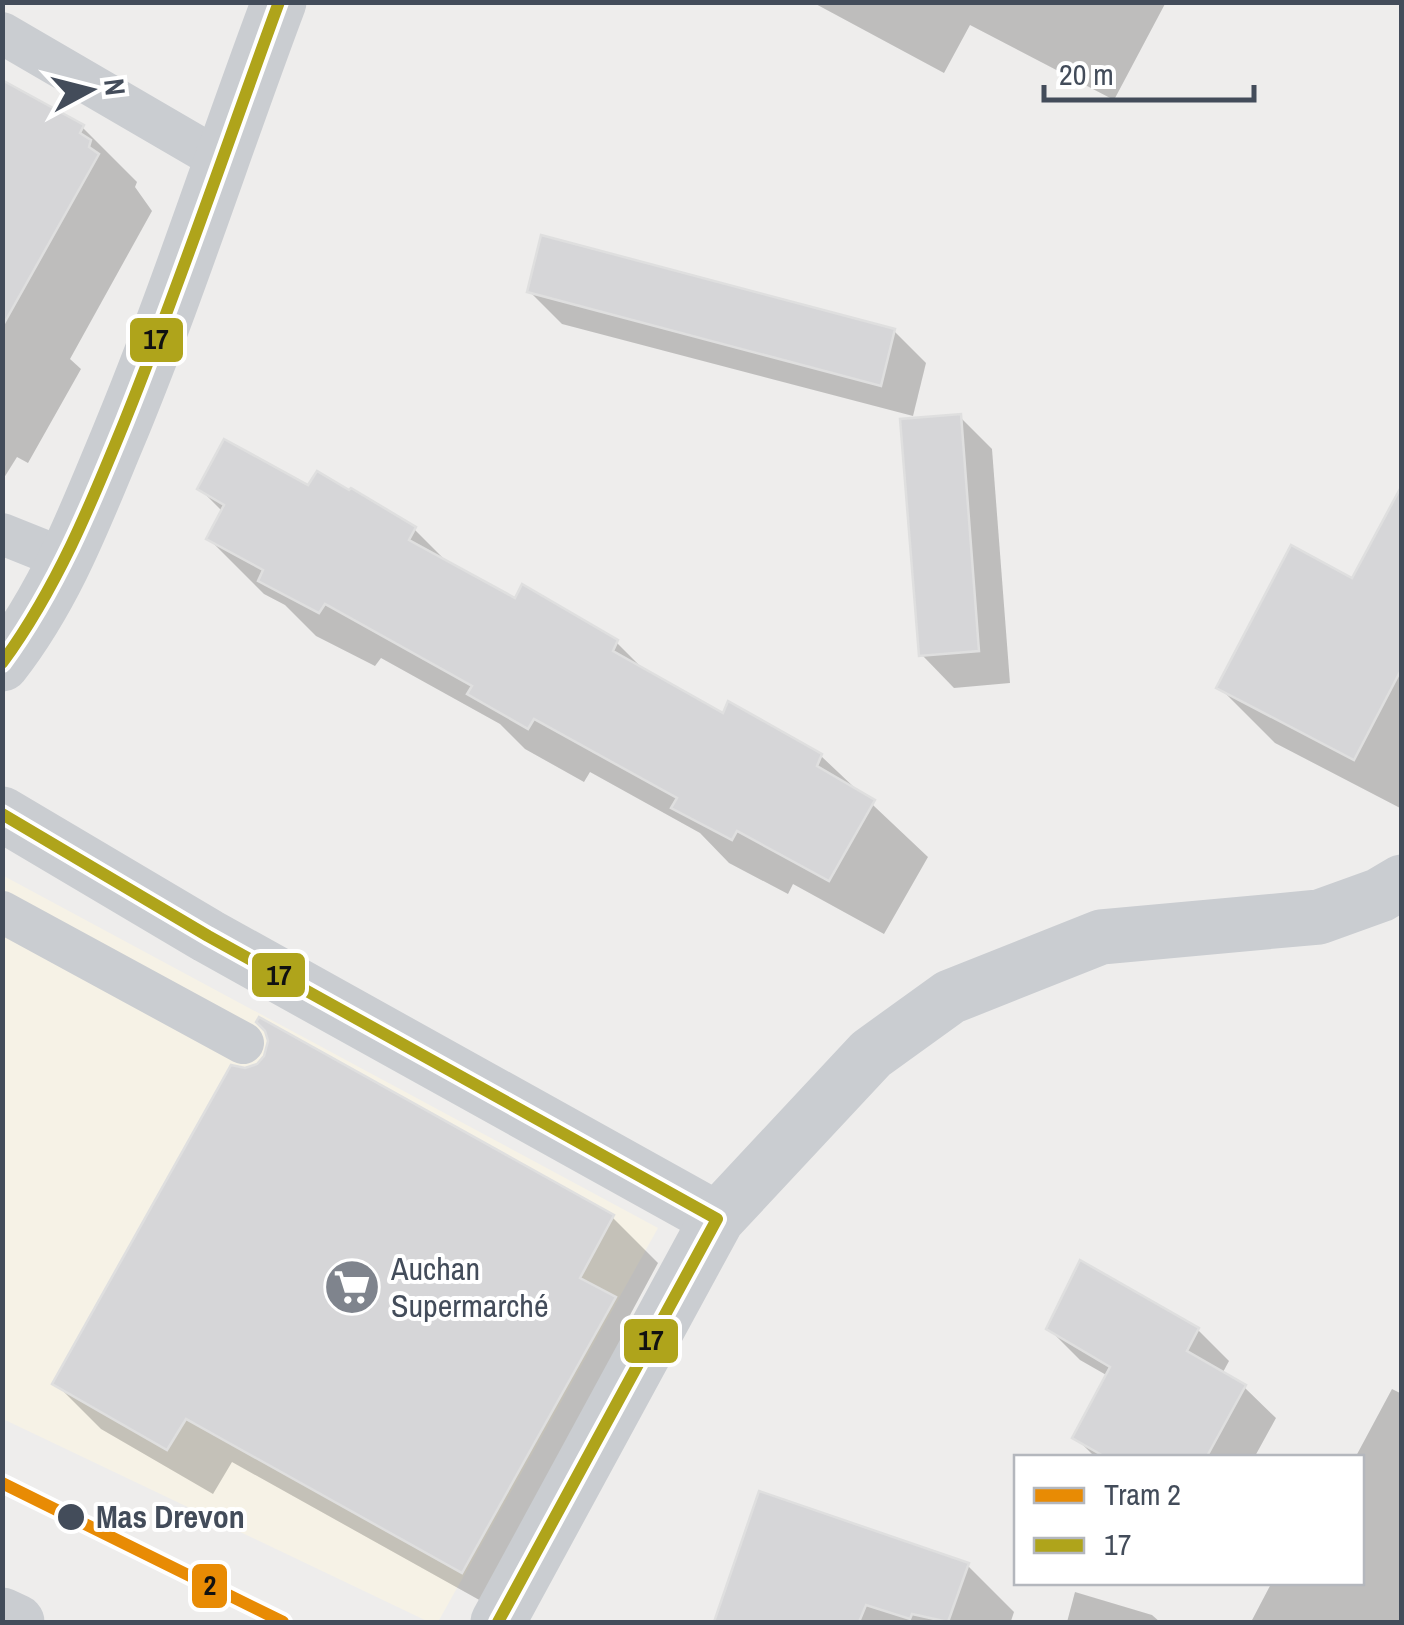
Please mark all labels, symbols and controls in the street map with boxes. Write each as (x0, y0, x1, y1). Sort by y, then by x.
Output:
north arrow (40, 40, 140, 140)
scale bar (1044, 40, 1254, 102)
text: 20 m (1059, 54, 1114, 94)
text: N (95, 76, 135, 97)
line badge: 17 (128, 316, 185, 364)
text: 17 (143, 320, 169, 358)
line badge: 17 (250, 951, 307, 999)
text: 17 (266, 956, 292, 994)
place label: Auchan Supermarché (390, 1247, 549, 1327)
supermarket icon: Auchan Supermarché (322, 1257, 382, 1317)
line badge: 17 (622, 1317, 680, 1365)
text: 17 (638, 1321, 664, 1359)
legend (1014, 1455, 1364, 1585)
text: Tram 2 (1104, 1474, 1181, 1514)
place label: Mas Drevon (96, 1495, 245, 1538)
marker: Mas Drevon (55, 1501, 87, 1533)
text: 17 (1104, 1524, 1131, 1564)
line badge: 2 (190, 1562, 229, 1610)
text: 2 (204, 1566, 216, 1604)

